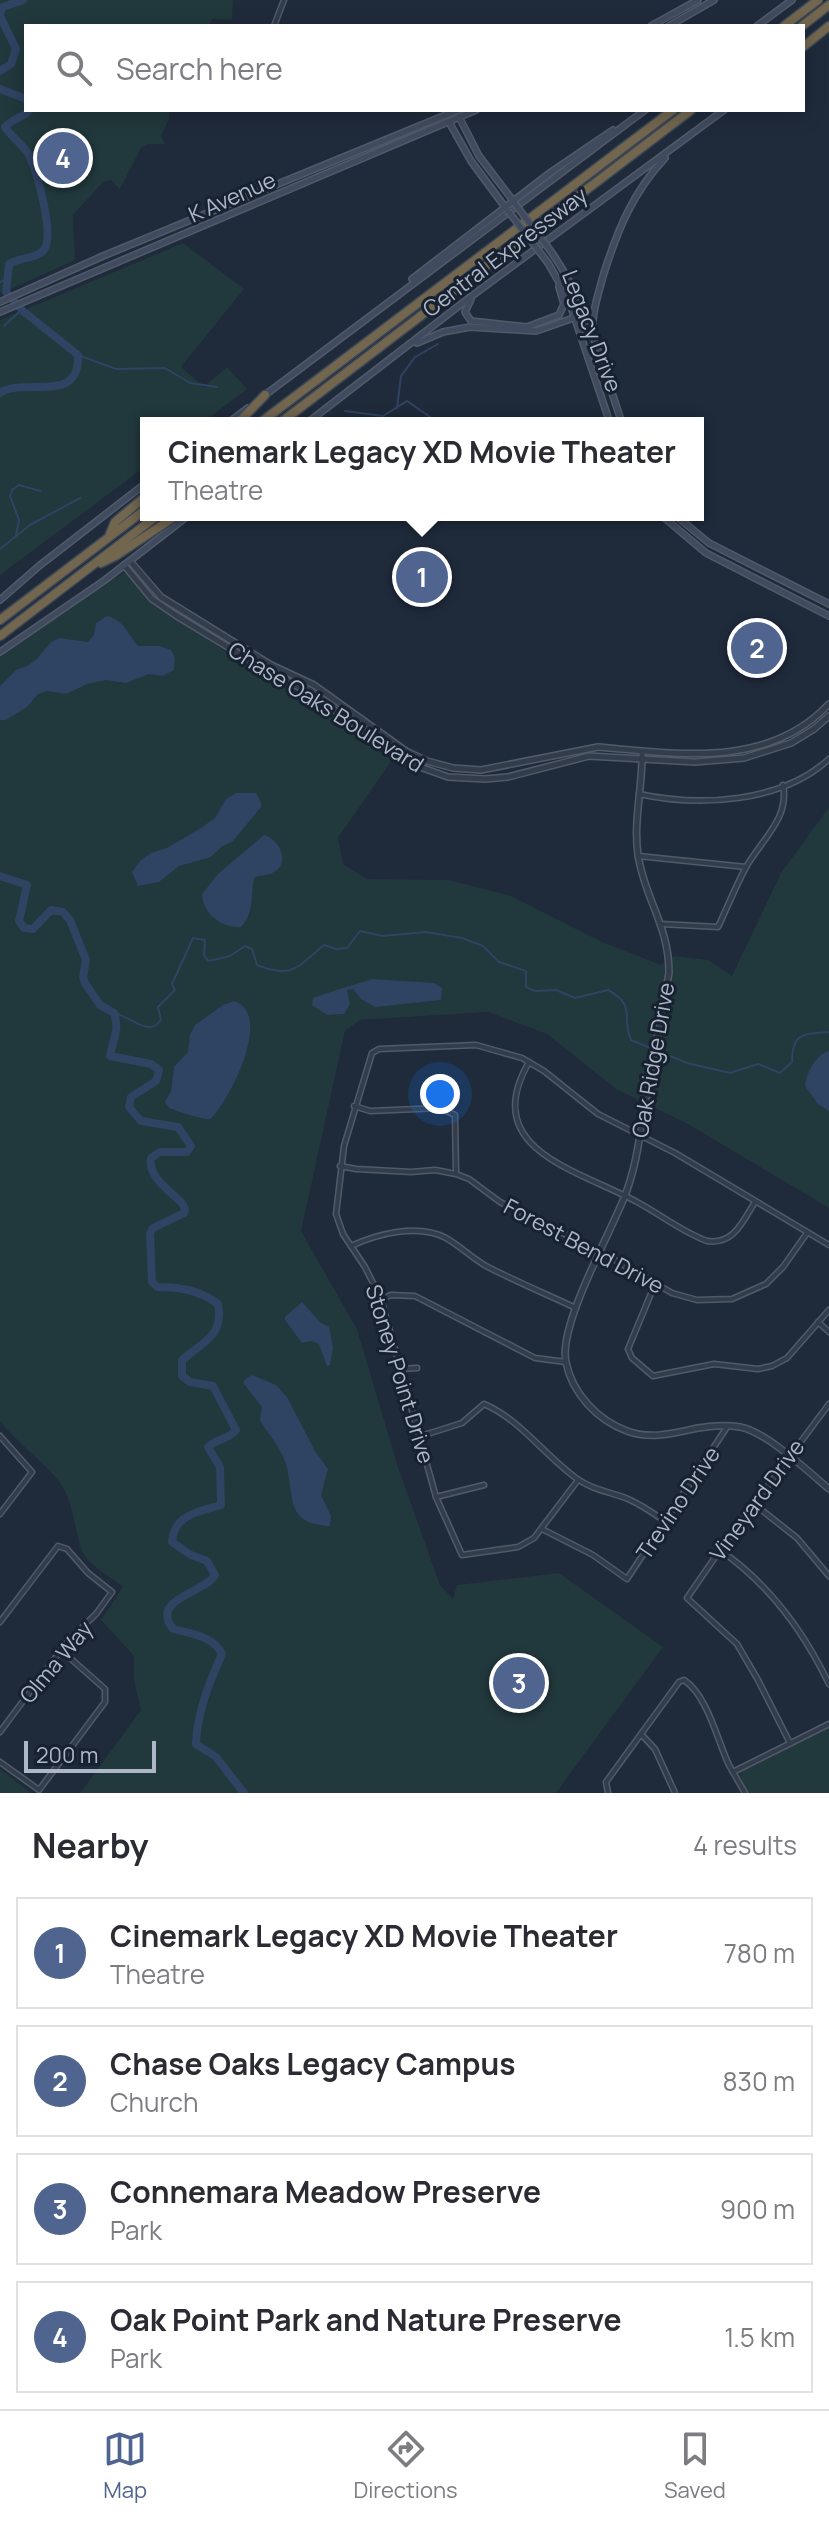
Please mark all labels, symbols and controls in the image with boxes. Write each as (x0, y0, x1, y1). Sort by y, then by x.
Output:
search box (24, 24, 805, 112)
icon: search (52, 46, 96, 90)
text: Search here (116, 48, 283, 89)
pin: 4 (37, 128, 89, 188)
street label: K Avenue (184, 164, 280, 229)
street label: Central Expressway (416, 180, 594, 324)
street label: Legacy Drive (555, 266, 629, 396)
popup (140, 417, 704, 521)
text: Cinemark Legacy XD Movie Theater (168, 431, 676, 472)
text: Theatre (168, 472, 263, 508)
pin: 1 (396, 547, 448, 607)
pin: 2 (731, 618, 783, 678)
street label: Chase Oaks Boulevard (223, 635, 429, 779)
street label: Oak Ridge Drive (625, 980, 681, 1140)
your location (420, 1074, 460, 1114)
street label: Forest Bend Drive (499, 1191, 669, 1301)
street label: Stoney Point Drive (359, 1281, 442, 1467)
street label: Vineyard Drive (703, 1433, 811, 1567)
street label: Trevino Drive (629, 1440, 727, 1565)
street label: Olma Way (13, 1614, 100, 1710)
pin: 3 (493, 1653, 545, 1713)
scale bar (24, 1737, 156, 1773)
text: 200 m (36, 1740, 98, 1770)
text: Nearby (32, 1822, 148, 1868)
text: 4 results (693, 1827, 797, 1863)
text: Cinemark Legacy XD Movie Theater (110, 1915, 618, 1956)
text: 1 (54, 1935, 66, 1971)
text: 780 m (724, 1935, 795, 1971)
text: Theatre (110, 1956, 205, 1992)
text: Chase Oaks Legacy Campus (110, 2043, 516, 2084)
text: 2 (52, 2063, 68, 2099)
text: 830 m (722, 2063, 795, 2099)
text: Church (110, 2084, 198, 2120)
text: Connemara Meadow Preserve (110, 2171, 541, 2212)
text: 3 (52, 2191, 68, 2227)
text: 900 m (720, 2191, 795, 2227)
text: Park (110, 2212, 162, 2248)
text: Oak Point Park and Nature Preserve (110, 2299, 622, 2340)
text: 4 (52, 2319, 68, 2355)
text: 1.5 km (724, 2319, 795, 2355)
text: Park (110, 2340, 162, 2376)
tab: Map (103, 2427, 147, 2505)
tab: Directions (353, 2427, 458, 2505)
tab: Saved (664, 2427, 726, 2505)

